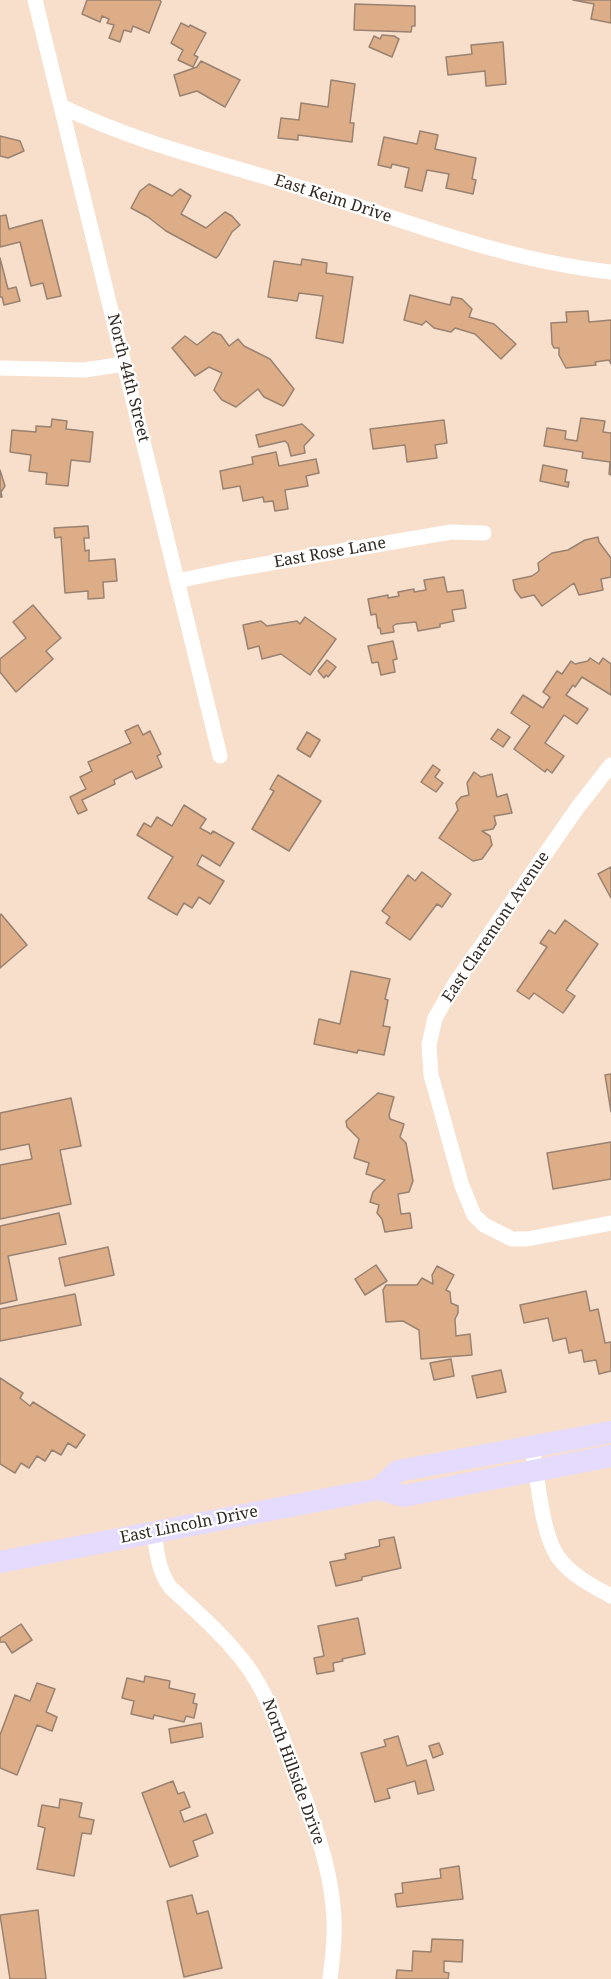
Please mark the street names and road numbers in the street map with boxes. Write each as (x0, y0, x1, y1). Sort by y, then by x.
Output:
street label: East Keim Drive (272, 171, 394, 227)
street label: North 44th Street (103, 312, 153, 444)
street label: East Rose Lane (272, 534, 388, 572)
street label: East Claremont Avenue (438, 848, 554, 1006)
street label: East Lincoln Drive (118, 1502, 260, 1548)
street label: North Hillside Drive (258, 1697, 328, 1847)

